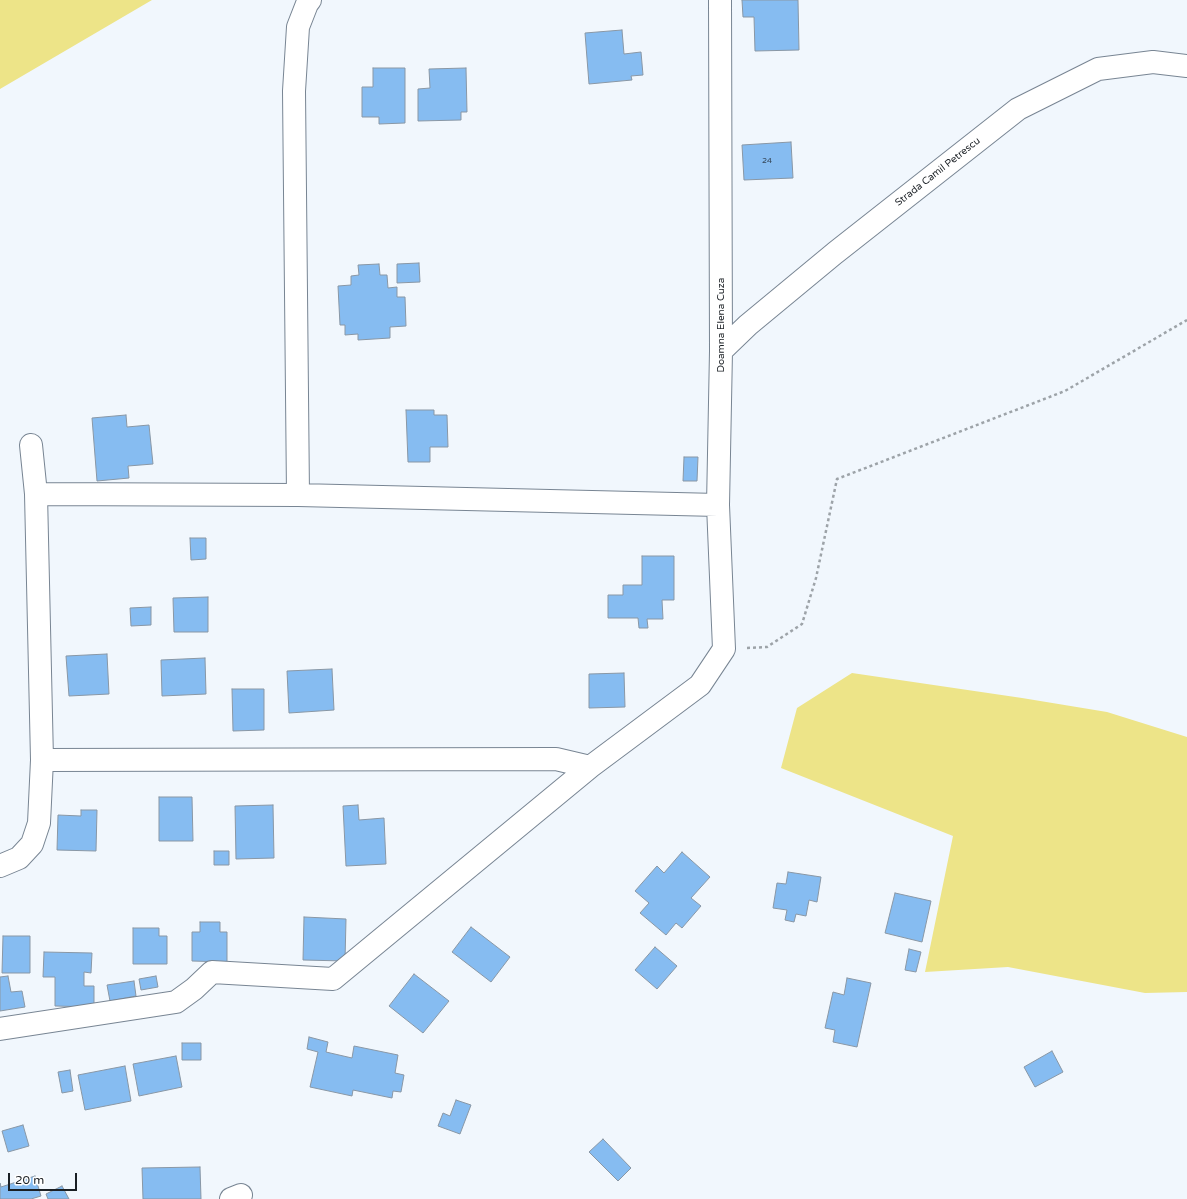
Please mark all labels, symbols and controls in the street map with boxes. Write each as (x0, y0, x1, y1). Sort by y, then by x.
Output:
street label: Strada Camil Petrescu (893, 135, 983, 209)
house number: 24 (762, 156, 772, 166)
street label: Doamna Elena Cuza (715, 278, 727, 372)
scale bar (10, 1165, 79, 1191)
text: 20 m (15, 1173, 44, 1187)

